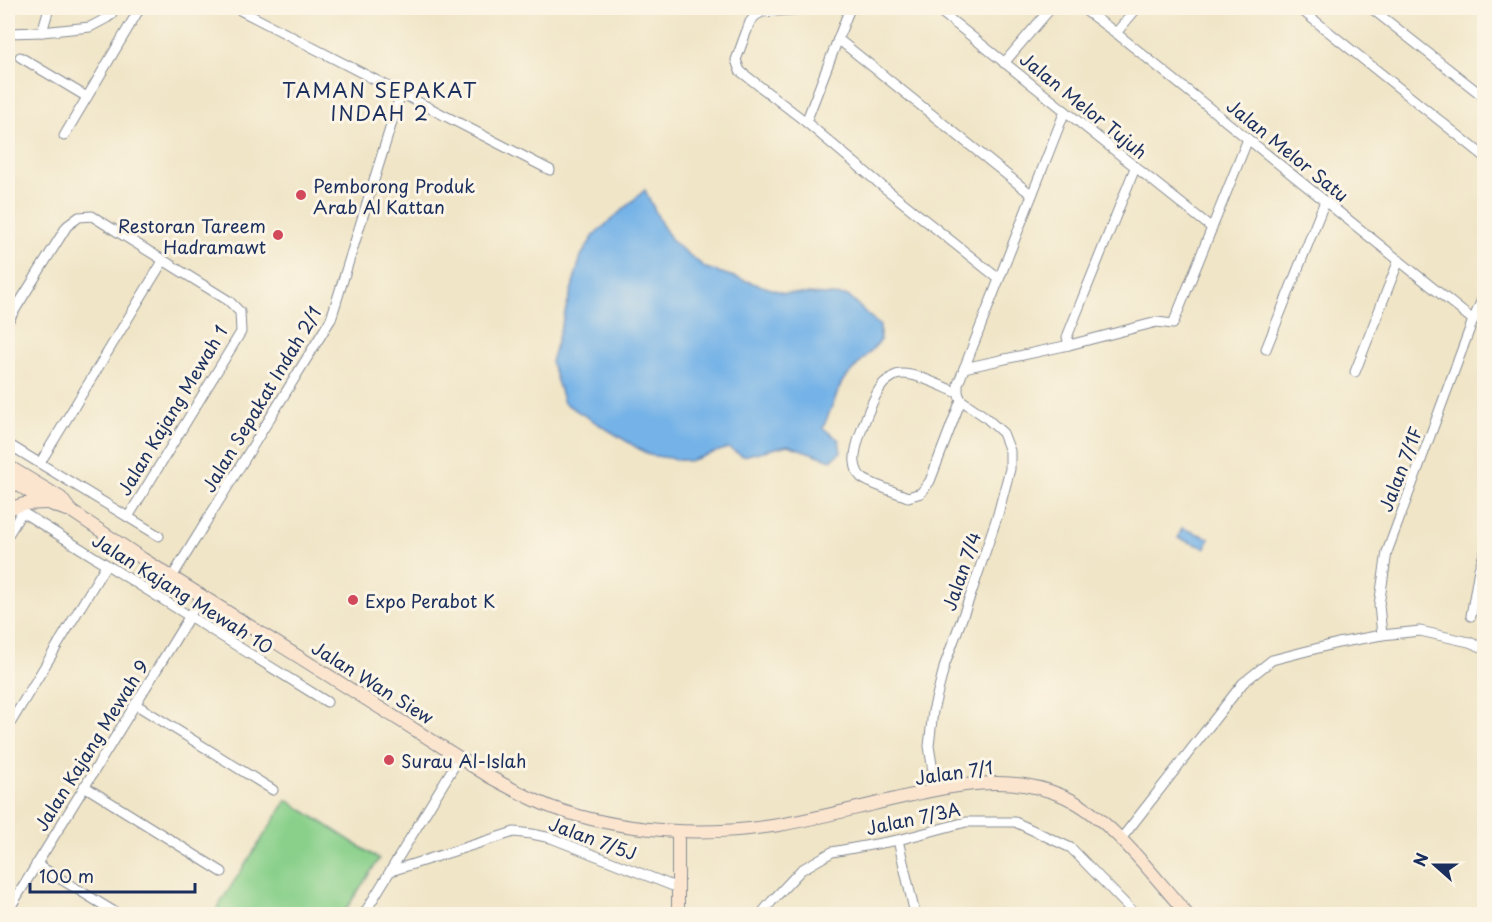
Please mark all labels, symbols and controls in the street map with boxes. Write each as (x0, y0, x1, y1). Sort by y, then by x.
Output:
street label: Jalan Melor Tujuh (1015, 45, 1153, 165)
district label: TAMAN SEPAKAT INDAH 2 (282, 75, 478, 128)
street label: Jalan Melor Satu (1221, 92, 1355, 208)
place label: Pemborong Produk Arab Al Kattan (313, 172, 475, 220)
marker: Pemborong Produk Arab Al Kattan (294, 188, 308, 202)
place label: Restoran Tareem Hadramawt (118, 212, 266, 260)
marker: Restoran Tareem Hadramawt (271, 228, 285, 242)
street label: Jalan Sepakat Indah 2/1 (195, 301, 327, 497)
street label: Jalan Kajang Mewah 1 (110, 320, 234, 500)
street label: Jalan 7/1F (1371, 423, 1429, 515)
street label: Jalan Kajang Mewah 10 (87, 526, 279, 660)
street label: Jalan 7/4 (935, 528, 987, 614)
place label: Expo Perabot K (365, 587, 495, 614)
marker: Expo Perabot K (346, 593, 360, 607)
street label: Jalan Wan Siew (307, 634, 439, 730)
street label: Jalan Kajang Mewah 9 (27, 654, 155, 836)
place label: Surau Al-Islah (401, 747, 526, 774)
marker: Surau Al-Islah (382, 753, 396, 767)
street label: Jalan 7/1 (913, 753, 995, 791)
street label: Jalan 7/3A (863, 795, 963, 841)
street label: Jalan 7/5J (545, 810, 641, 866)
north arrow (1405, 835, 1465, 895)
text: N (1407, 849, 1434, 869)
scale bar (30, 856, 195, 894)
text: 100 m (39, 862, 94, 889)

